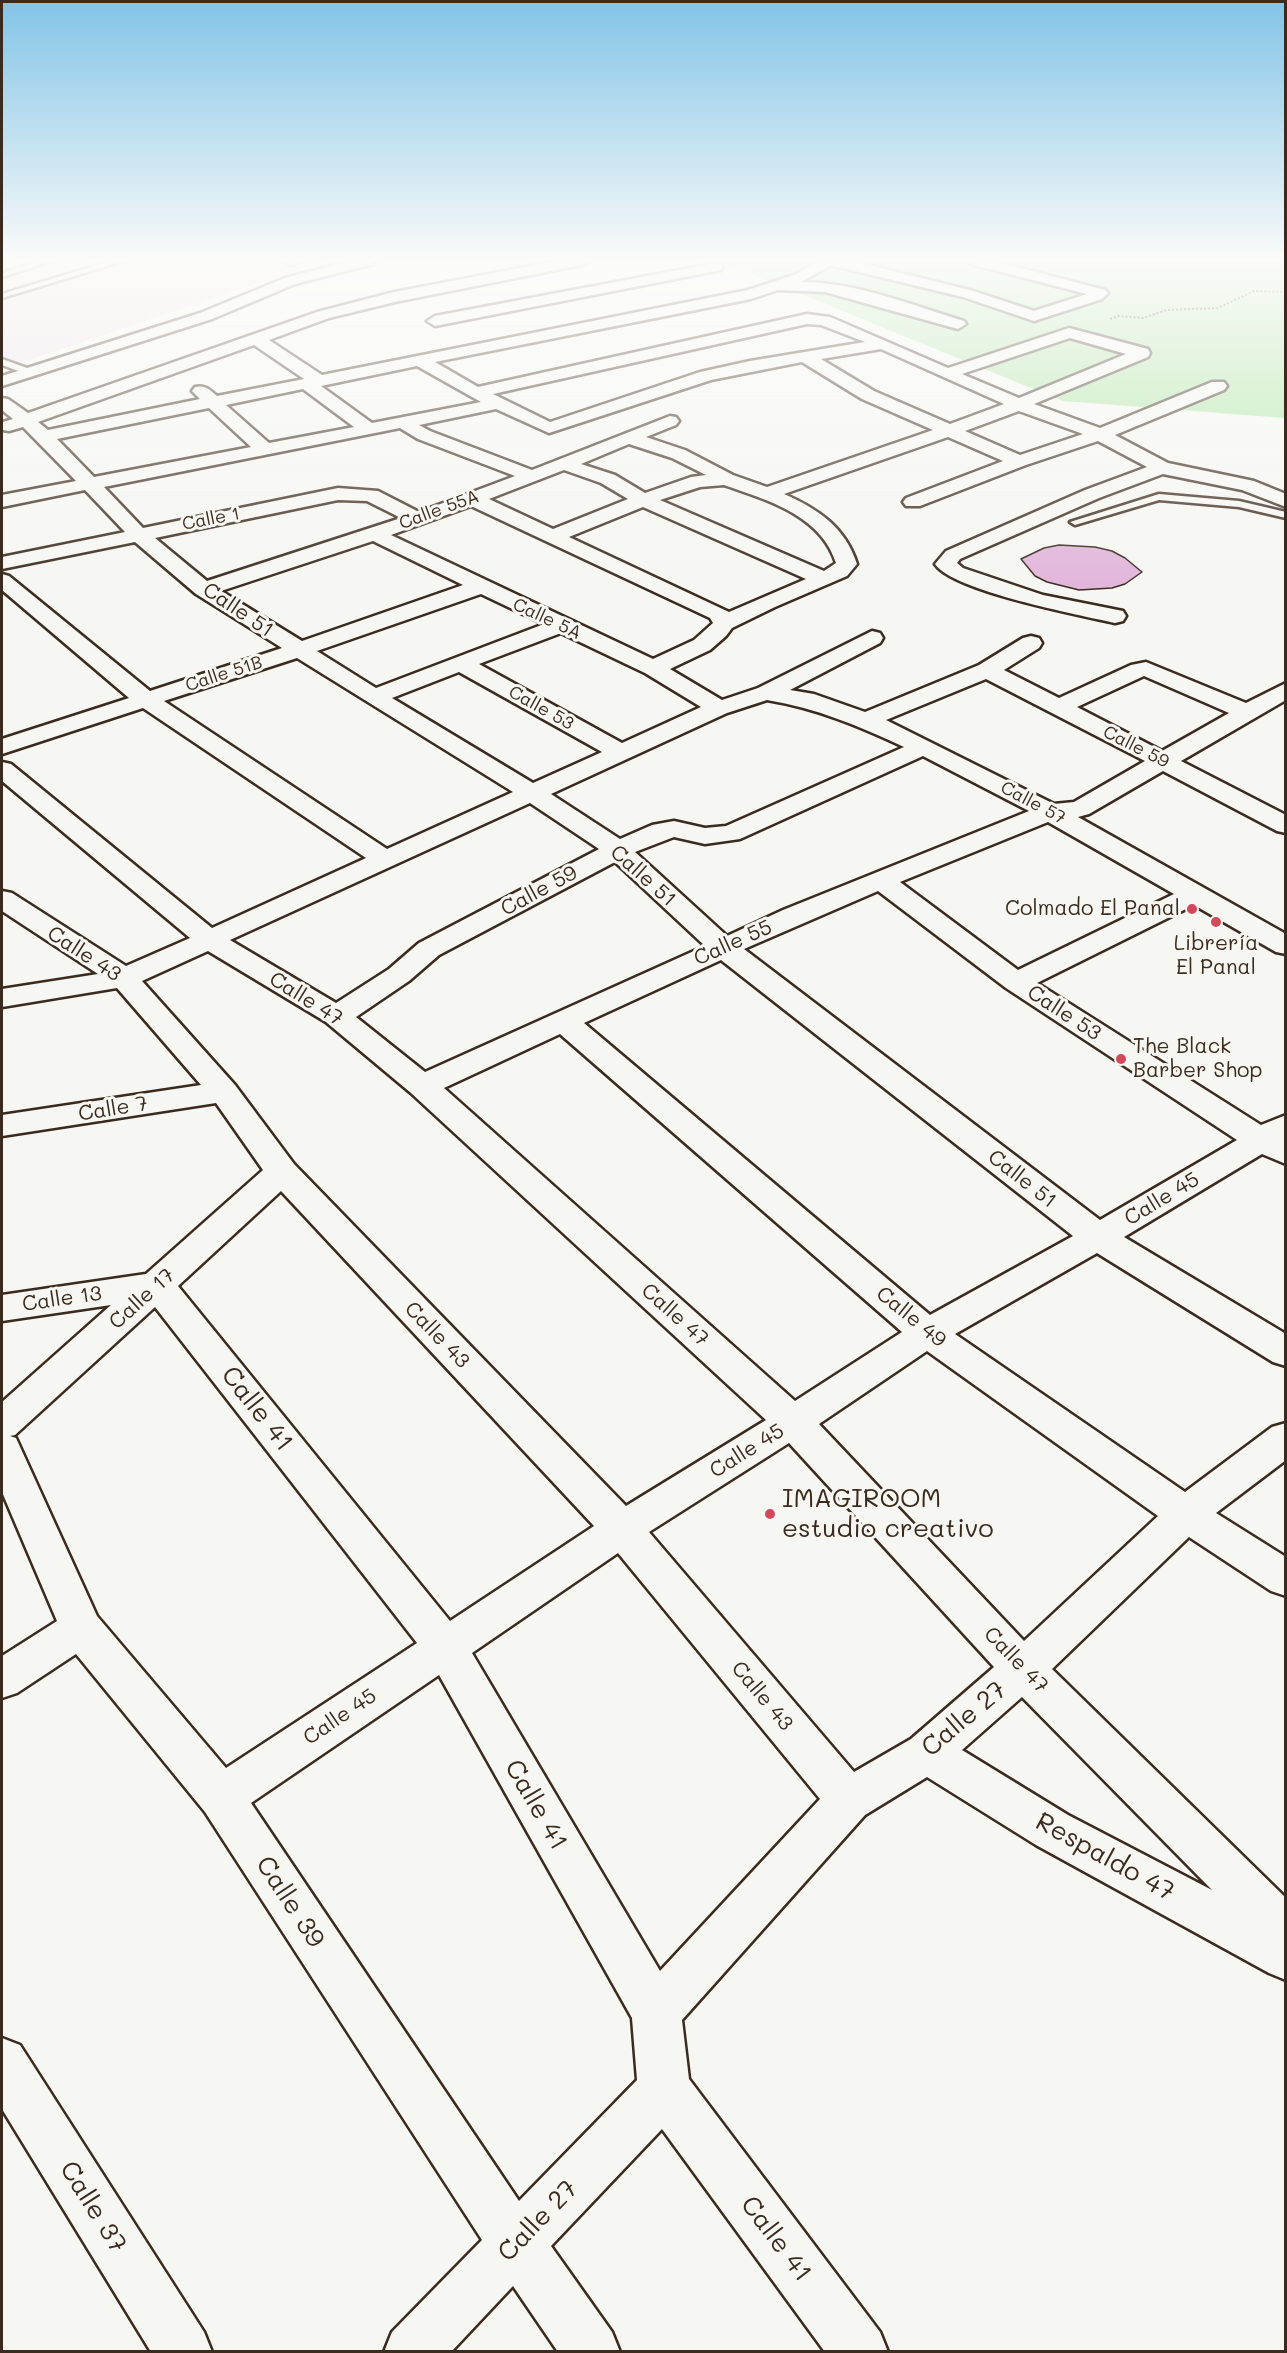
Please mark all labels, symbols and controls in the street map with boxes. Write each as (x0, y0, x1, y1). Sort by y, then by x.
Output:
street label: Calle 55A (396, 486, 482, 534)
street label: Calle 1 (180, 503, 242, 535)
street label: Calle 51 (198, 577, 278, 643)
street label: Calle 5A (509, 594, 585, 644)
street label: Calle 51B (183, 651, 265, 697)
street label: Calle 53 (505, 681, 577, 735)
street label: Calle 59 (1099, 721, 1173, 773)
street label: Calle 57 (997, 777, 1069, 829)
street label: Calle 51 (605, 840, 681, 912)
street label: Calle 59 (496, 860, 582, 922)
place label: Colmado El Panal (1005, 896, 1180, 922)
marker: Colmado El Panal (1185, 902, 1199, 916)
street label: Calle 55 (690, 915, 776, 971)
marker: Librería El Panal (1209, 915, 1223, 929)
street label: Calle 43 (42, 921, 126, 987)
place label: Librería El Panal (1174, 931, 1258, 981)
street label: Calle 47 (264, 966, 348, 1032)
street label: Calle 53 (1022, 980, 1106, 1046)
place label: The Black Barber Shop (1133, 1034, 1262, 1084)
marker: The Black Barber Shop (1114, 1052, 1128, 1066)
street label: Calle 7 (76, 1091, 150, 1127)
street label: Calle 51 (983, 1144, 1061, 1214)
street label: Calle 45 (1120, 1167, 1204, 1231)
street label: Calle 17 (104, 1263, 180, 1335)
street label: Calle 47 (636, 1278, 714, 1352)
street label: Calle 13 (21, 1281, 103, 1317)
street label: Calle 49 (871, 1281, 951, 1353)
street label: Calle 43 (399, 1296, 475, 1374)
street label: Calle 41 (214, 1360, 300, 1458)
street label: Calle 45 (705, 1418, 789, 1484)
place label: IMAGIROOM estudio creativo (782, 1483, 994, 1544)
marker: IMAGIROOM estudio creativo (763, 1507, 777, 1521)
street label: Calle 47 (978, 1622, 1054, 1698)
street label: Calle 43 (726, 1656, 798, 1736)
street label: Calle 27 (915, 1675, 1013, 1763)
street label: Calle 45 (299, 1683, 381, 1751)
street label: Calle 41 (498, 1754, 574, 1856)
street label: Respaldo 47 (1030, 1806, 1180, 1908)
street label: Calle 39 (249, 1850, 331, 1954)
street label: Calle 37 (53, 2156, 133, 2258)
street label: Calle 27 (492, 2174, 584, 2268)
street label: Calle 41 (734, 2190, 818, 2288)

